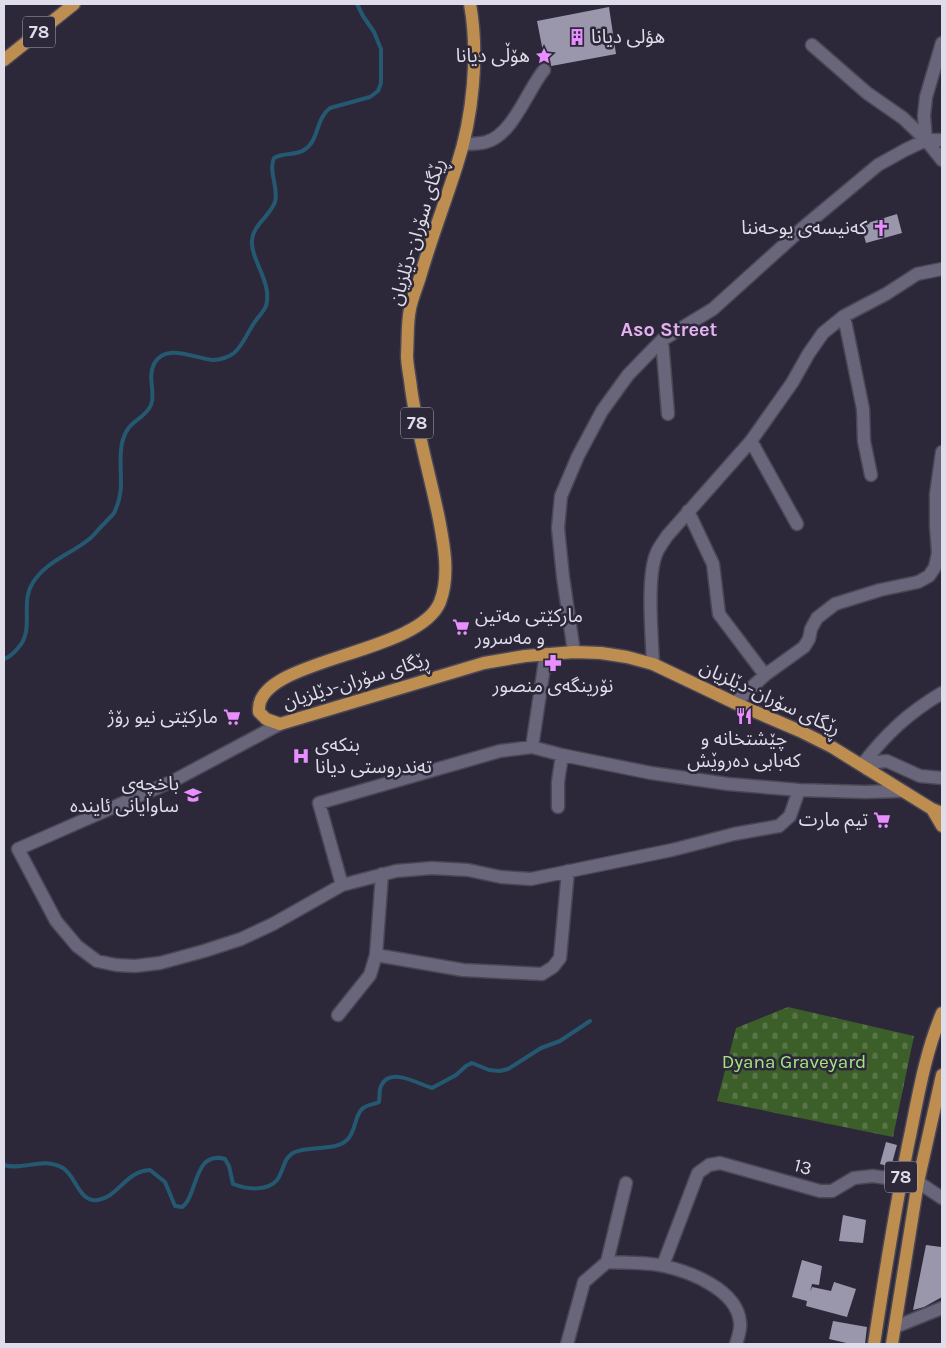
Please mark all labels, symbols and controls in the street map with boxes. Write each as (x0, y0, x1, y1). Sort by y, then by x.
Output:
road number: 78 (23, 16, 55, 48)
place label: هؤلى ديانا (591, 26, 665, 48)
building icon: هؤلى ديانا (567, 27, 587, 47)
place label: هۆڵی دیانا (456, 42, 530, 67)
place icon: هۆڵی دیانا (534, 46, 554, 66)
street label: ڕێگای سۆران-دێلزیان (384, 156, 454, 309)
place label: کەنیسەی یوحەننا (741, 217, 868, 239)
church icon: کەنیسەی یوحەننا (871, 218, 891, 238)
district label: Aso Street (620, 318, 718, 341)
road number: 78 (401, 408, 433, 438)
place label: مارکێتی مەتین و مەسرور (474, 605, 583, 649)
supermarket icon: مارکێتی مەتین و مەسرور (451, 617, 471, 637)
street label: ڕێگای سۆران-دێلزیان (280, 648, 433, 718)
pharmacy icon: نۆرینگه‌ی منصور (543, 653, 563, 673)
street label: ڕێگای سۆران-دێلزیان (695, 656, 844, 744)
place label: نۆرینگه‌ی منصور (492, 675, 613, 697)
place label: مارکێتی نیو رۆژ (107, 706, 218, 728)
restaurant icon: چێشتخانە و کەبابی دەروێش (734, 706, 754, 726)
supermarket icon: مارکێتی نیو رۆژ (222, 707, 242, 727)
place label: چێشتخانە و کەبابی دەروێش (687, 728, 802, 772)
place label: بنکەی تەندروستی دیانا (315, 734, 432, 778)
hospital icon: بنکەی تەندروستی دیانا (291, 746, 311, 766)
place label: باخچەی ساوایانی ئایندە (70, 773, 179, 817)
school or university icon: باخچەی ساوایانی ئایندە (183, 785, 203, 805)
place label: تیم مارت (799, 809, 868, 834)
supermarket icon: تیم مارت (872, 810, 892, 830)
park label: Dyana Graveyard (722, 1051, 866, 1073)
street label: 13 (792, 1154, 814, 1180)
road number: 78 (885, 1162, 917, 1192)

